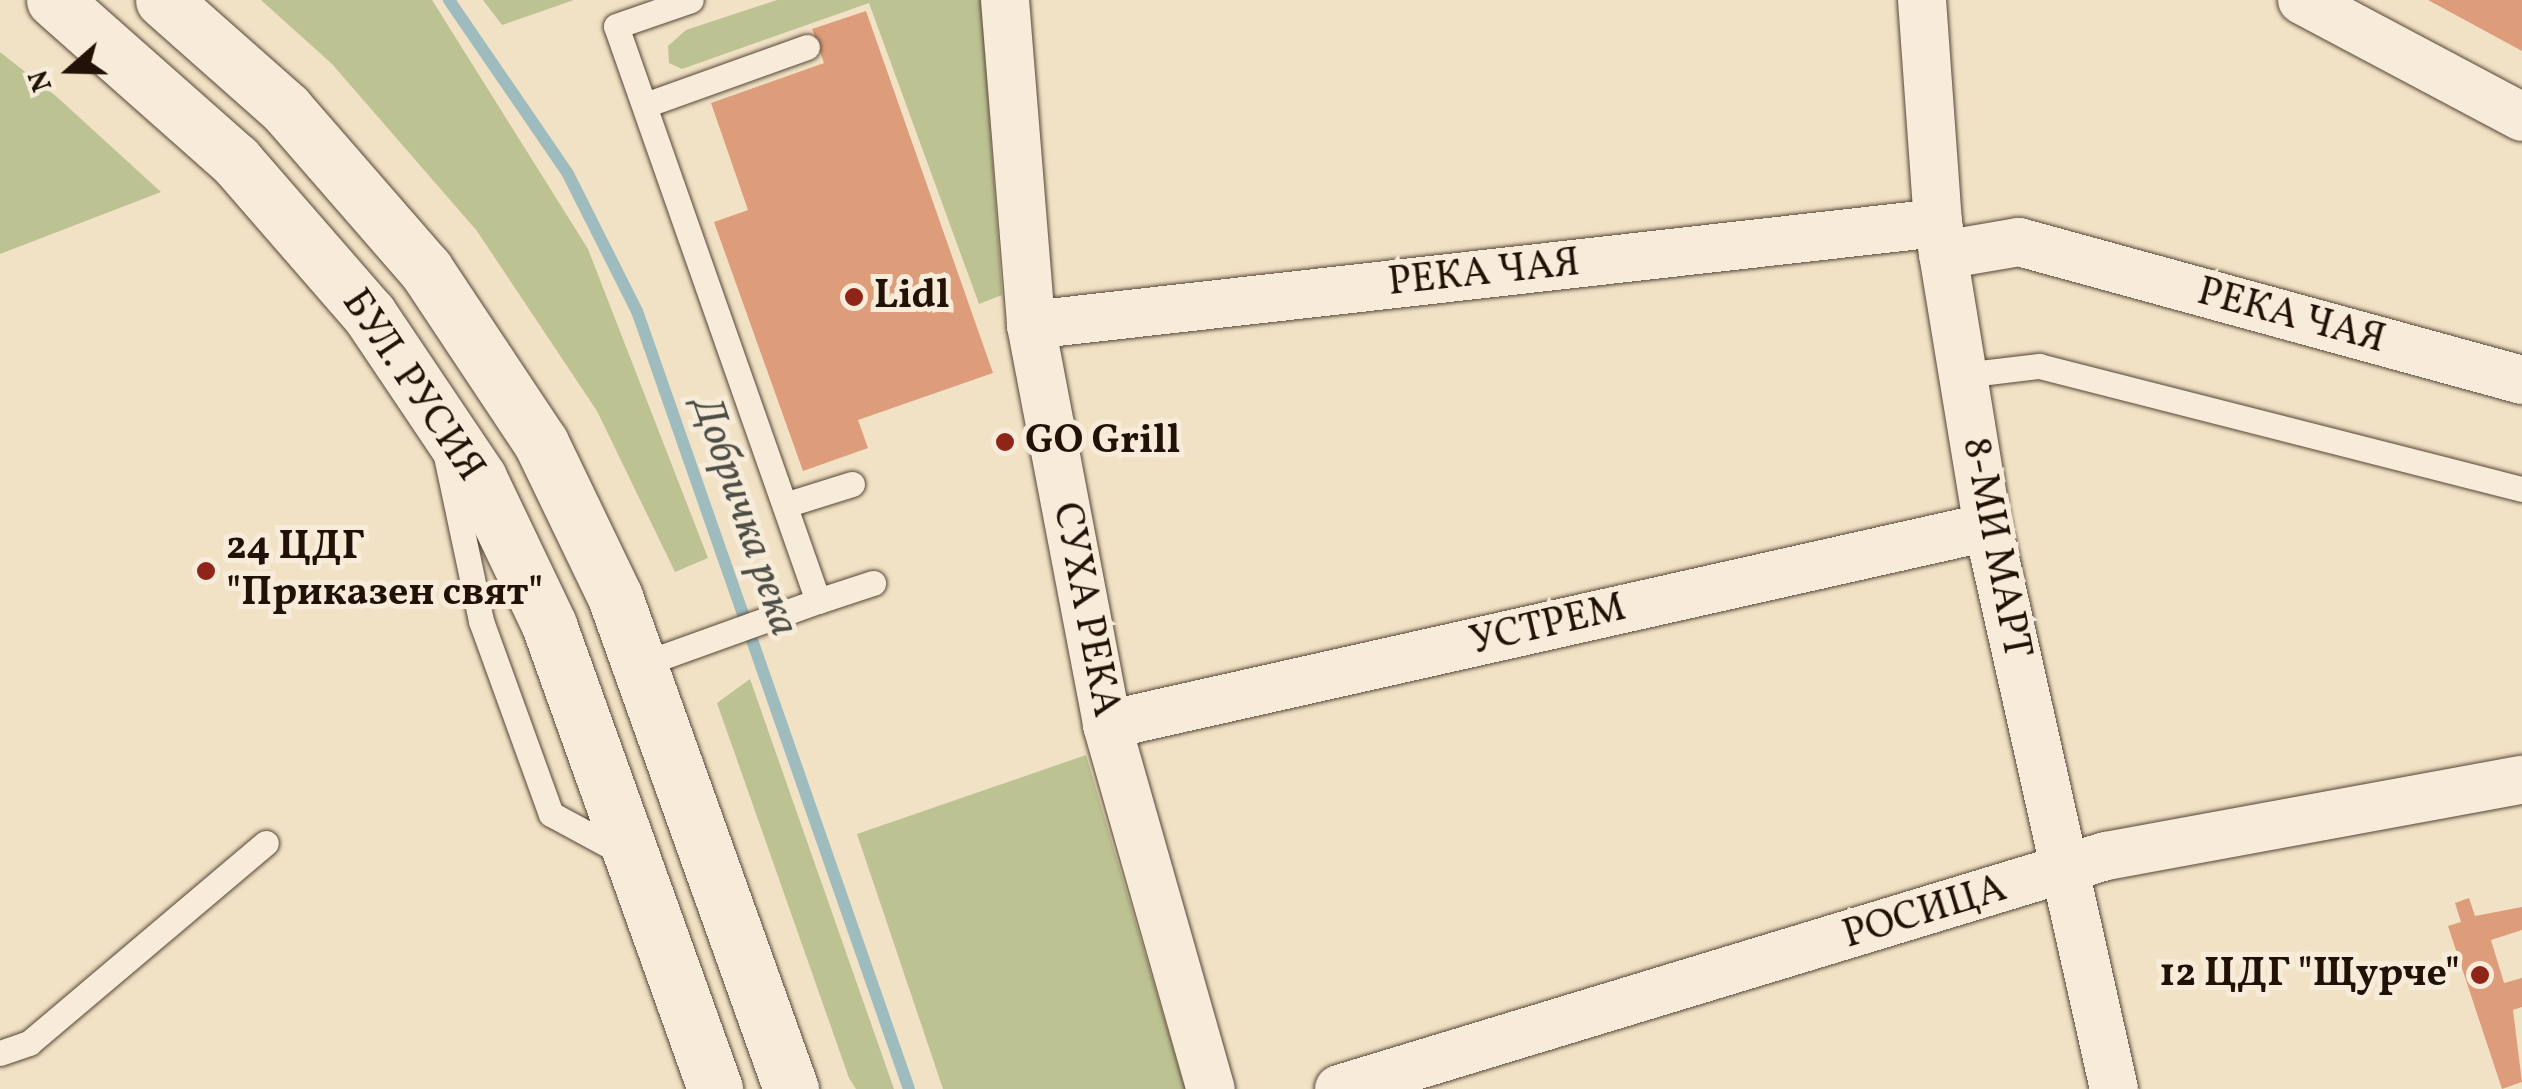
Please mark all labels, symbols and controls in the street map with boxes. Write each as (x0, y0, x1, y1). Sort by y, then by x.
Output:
north arrow (20, 20, 120, 120)
text: N (20, 64, 63, 97)
street label: РЕКА ЧАЯ (1386, 240, 1582, 308)
street label: РЕКА ЧАЯ (2192, 269, 2390, 365)
place label: Lidl (874, 273, 950, 321)
street label: БУЛ. РУСИЯ (330, 281, 494, 491)
marker: Lidl (843, 286, 865, 308)
water label: Добричка река (679, 391, 807, 643)
place label: GO Grill (1025, 418, 1180, 466)
marker: GO Grill (994, 431, 1016, 453)
street label: 8-МИ МАРТ (1950, 434, 2040, 662)
street label: СУХА РЕКА (1041, 499, 1129, 721)
place label: 24 ЦДГ "Приказен свят" (226, 524, 543, 618)
marker: 24 ЦДГ "Приказен свят" (195, 560, 217, 582)
street label: УСТРЕМ (1466, 585, 1630, 667)
street label: РОСИЦА (1837, 865, 2013, 961)
place label: 12 ЦДГ "Щурче" (2158, 951, 2460, 999)
marker: 12 ЦДГ "Щурче" (2469, 964, 2491, 986)

